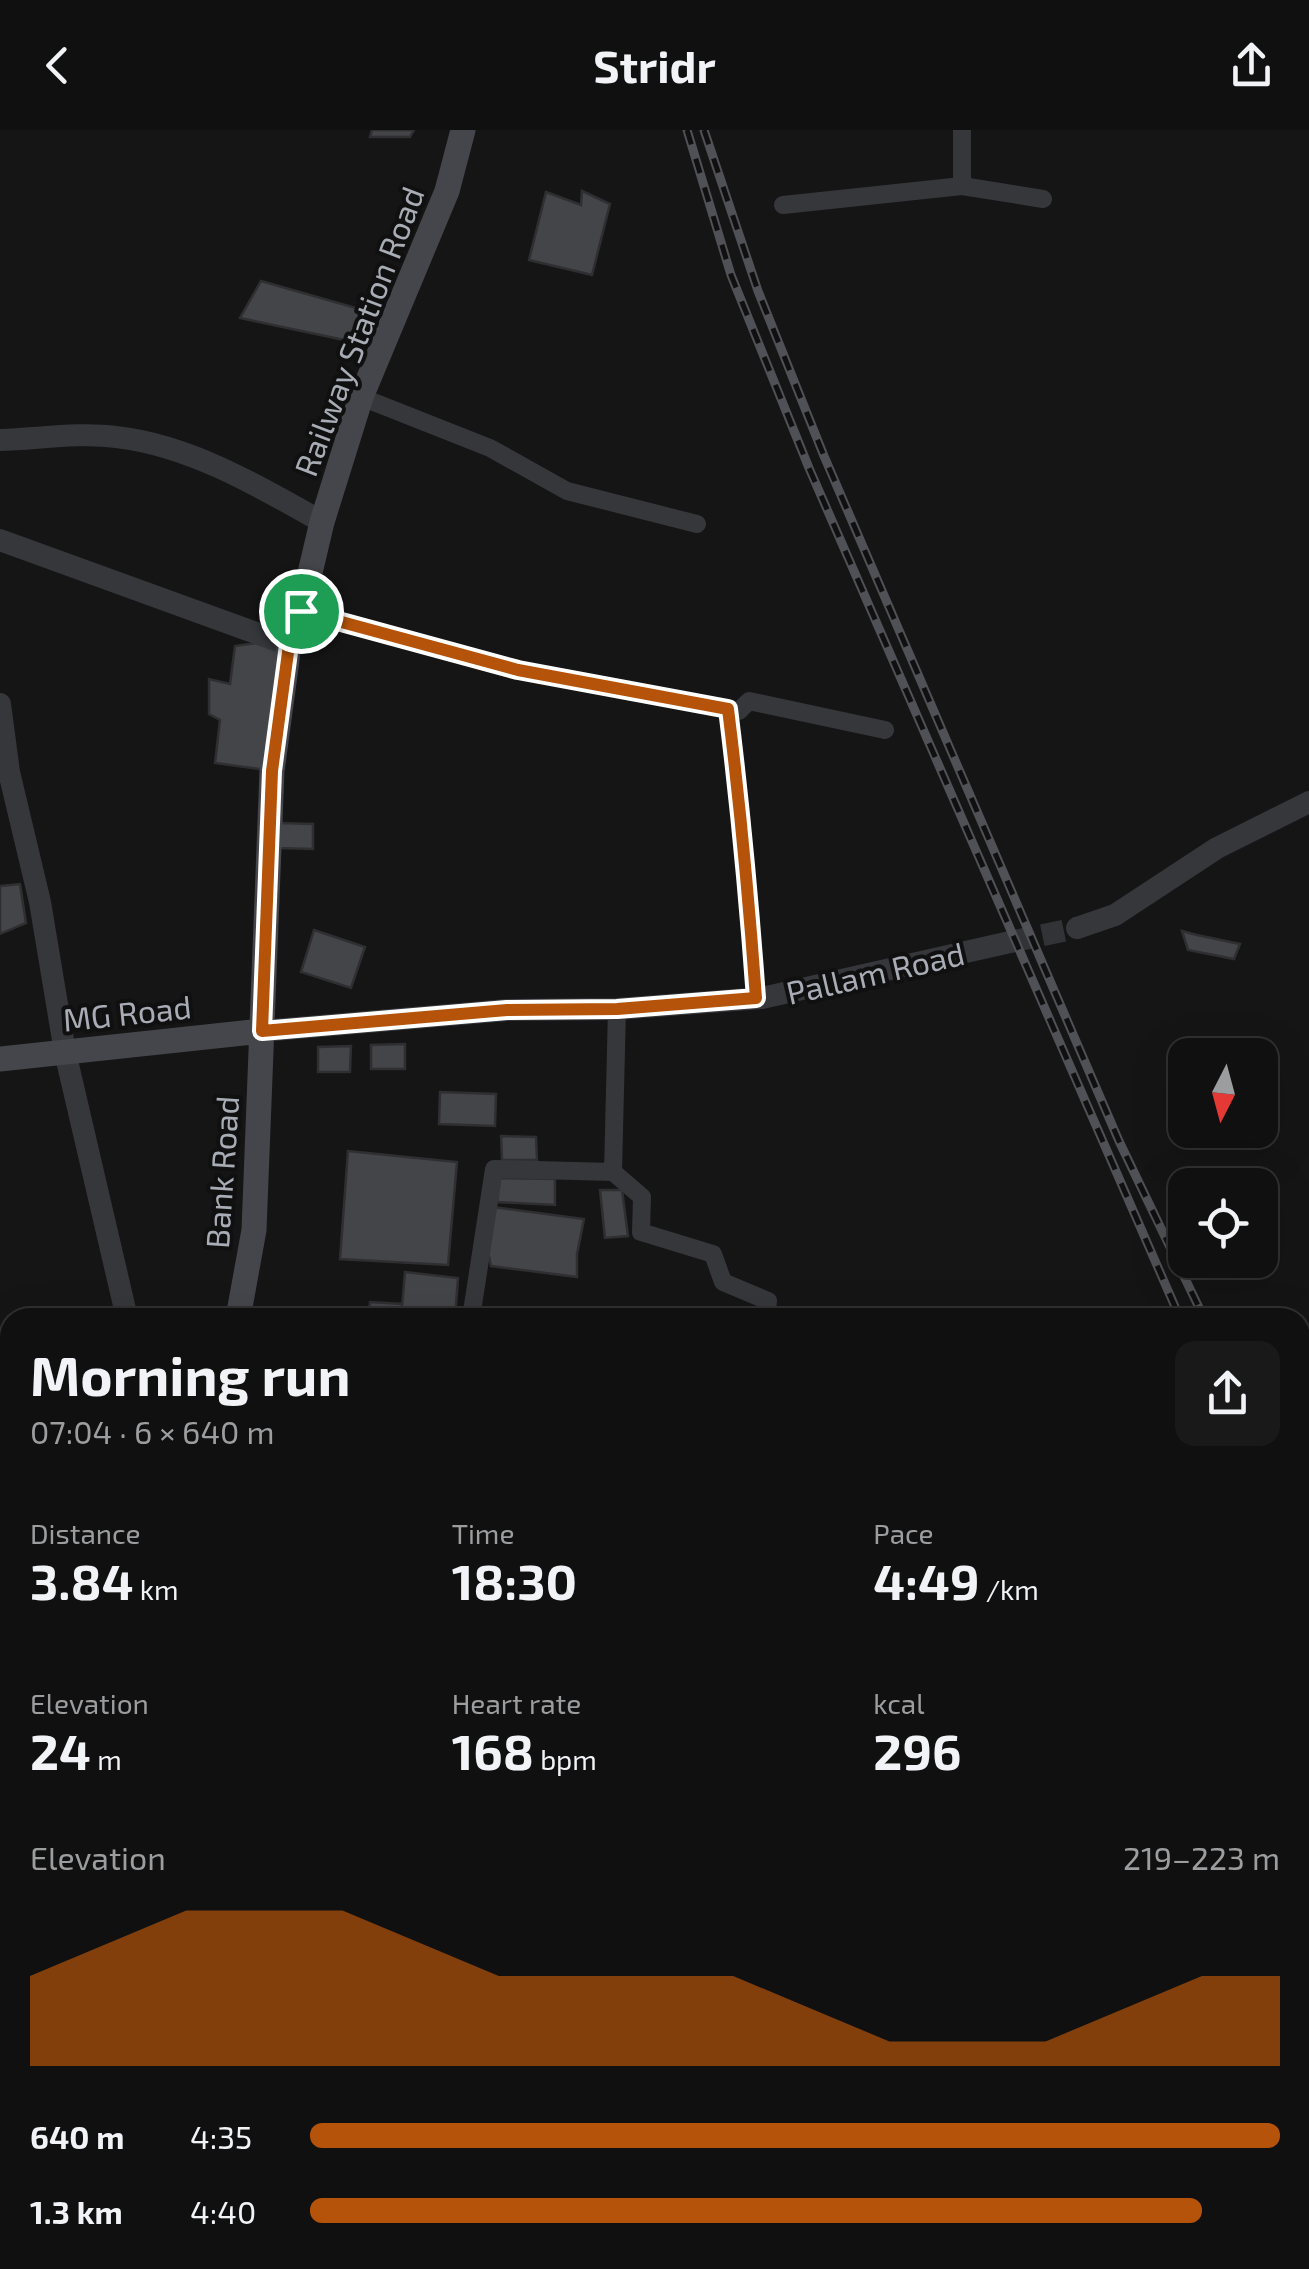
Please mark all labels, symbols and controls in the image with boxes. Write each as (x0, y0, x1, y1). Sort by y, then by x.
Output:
icon: back (30, 38, 85, 93)
text: Stridr (593, 38, 716, 92)
icon: share (1224, 38, 1279, 93)
street label: Railway Station Road (285, 181, 431, 481)
pin (259, 569, 344, 654)
icon: arrive (274, 584, 329, 639)
street label: Pallam Road (782, 933, 968, 1011)
street label: MG Road (61, 986, 193, 1038)
north arrow (1168, 1038, 1278, 1148)
map controls (1168, 1038, 1278, 1278)
street label: Bank Road (197, 1094, 245, 1250)
button: locate (1168, 1168, 1278, 1278)
text: Morning run (30, 1341, 351, 1407)
button: share (1175, 1341, 1280, 1446)
text: 07:04 · 6 × 640 m (30, 1412, 275, 1450)
text: Distance (30, 1516, 141, 1550)
text: Time (452, 1516, 514, 1550)
text: Pace (873, 1516, 934, 1550)
text: 3.84 (30, 1550, 134, 1610)
text: 18:30 (452, 1550, 577, 1610)
text: 4:49 (873, 1550, 979, 1610)
text: km (134, 1572, 179, 1606)
text: /km (979, 1572, 1039, 1606)
text: Elevation (30, 1686, 149, 1720)
text: Heart rate (452, 1686, 581, 1720)
text: kcal (873, 1686, 925, 1720)
text: 24 (30, 1720, 91, 1780)
text: 168 (452, 1720, 534, 1780)
text: 296 (873, 1720, 961, 1780)
text: m (91, 1742, 122, 1776)
text: bpm (534, 1742, 597, 1776)
text: Elevation (30, 1838, 166, 1876)
text: 219–223 m (1123, 1838, 1280, 1876)
text: 640 m (30, 2117, 125, 2155)
text: 4:35 (190, 2117, 252, 2155)
text: 1.3 km (30, 2192, 123, 2230)
text: 4:40 (190, 2192, 256, 2230)

